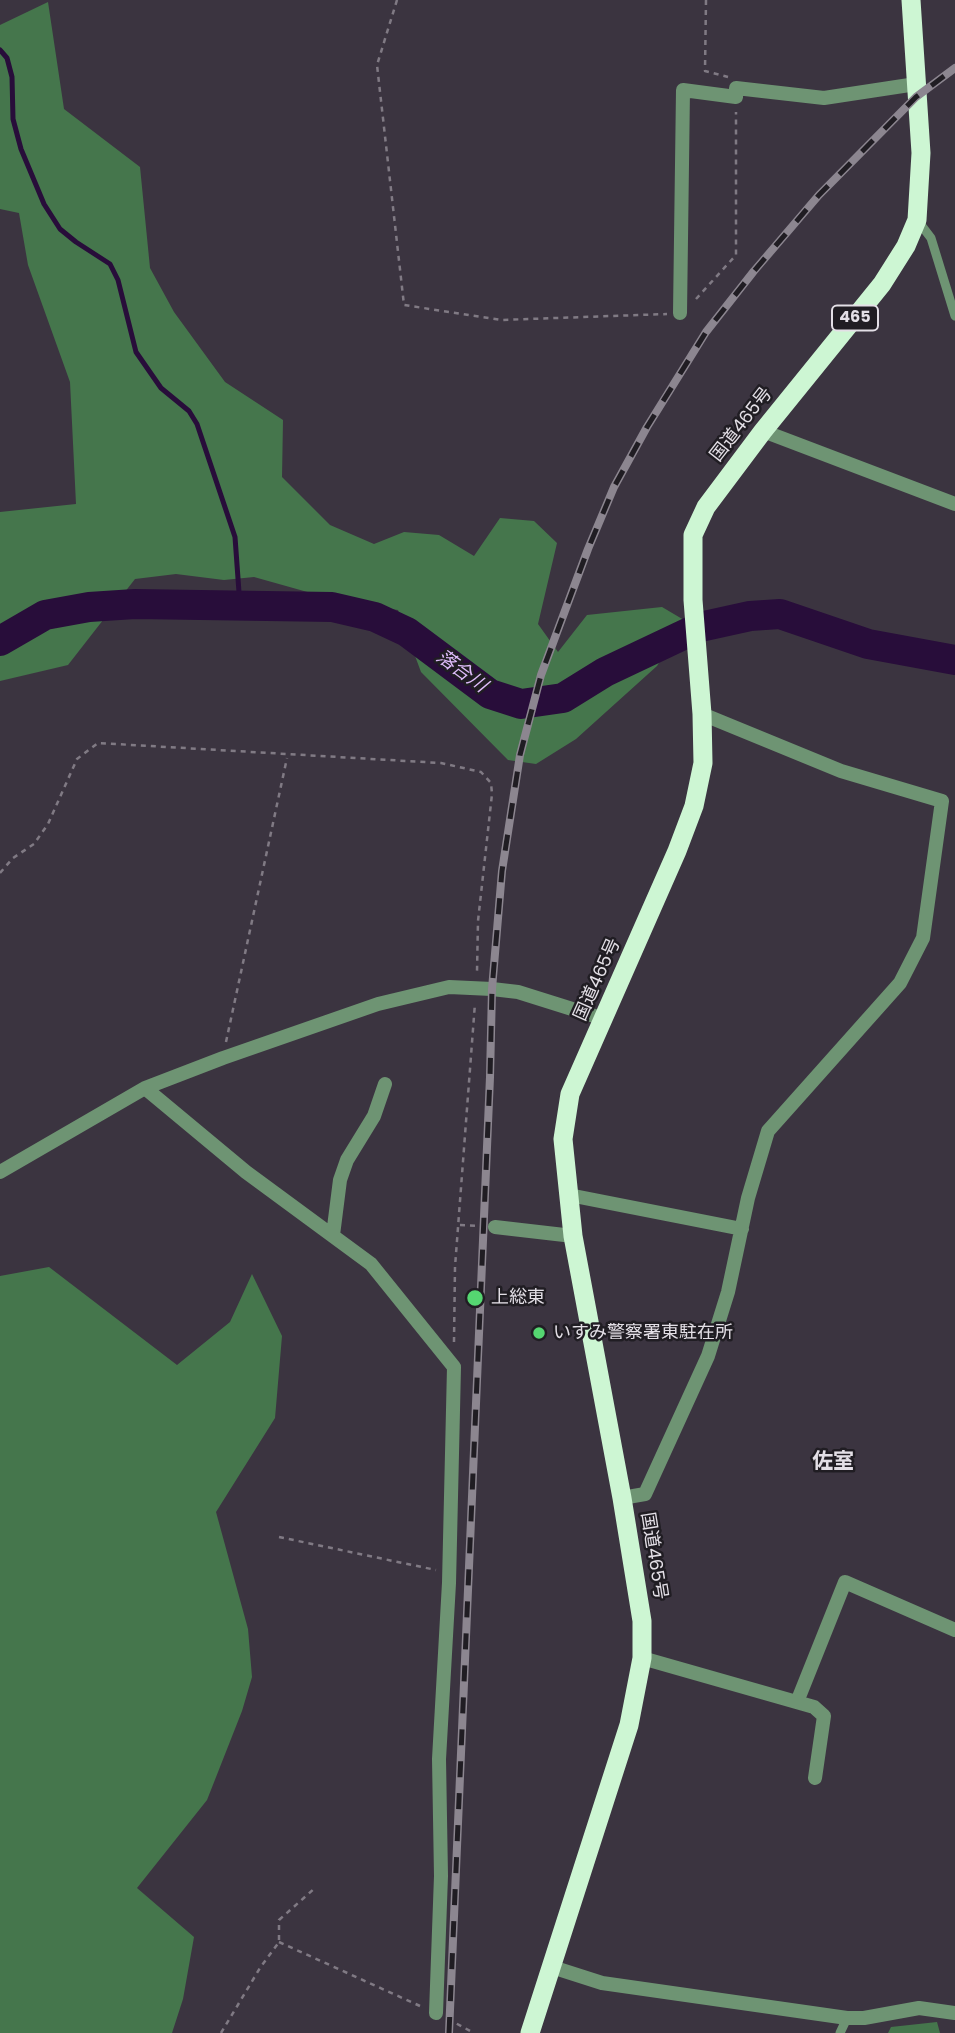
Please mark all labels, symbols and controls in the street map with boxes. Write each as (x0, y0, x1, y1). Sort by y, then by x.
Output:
road number: 465 (832, 306, 878, 330)
street label: 国道465号 (706, 384, 778, 466)
water label: 落合川 (431, 646, 491, 698)
street label: 国道465号 (570, 935, 626, 1025)
place label: 上総東 (491, 1287, 545, 1309)
marker: 上総東 (465, 1288, 485, 1308)
place label: いすみ警察署東駐在所 (553, 1322, 733, 1344)
marker: いすみ警察署東駐在所 (531, 1325, 547, 1341)
district label: 佐室 (812, 1450, 854, 1476)
street label: 国道465号 (635, 1511, 671, 1601)

